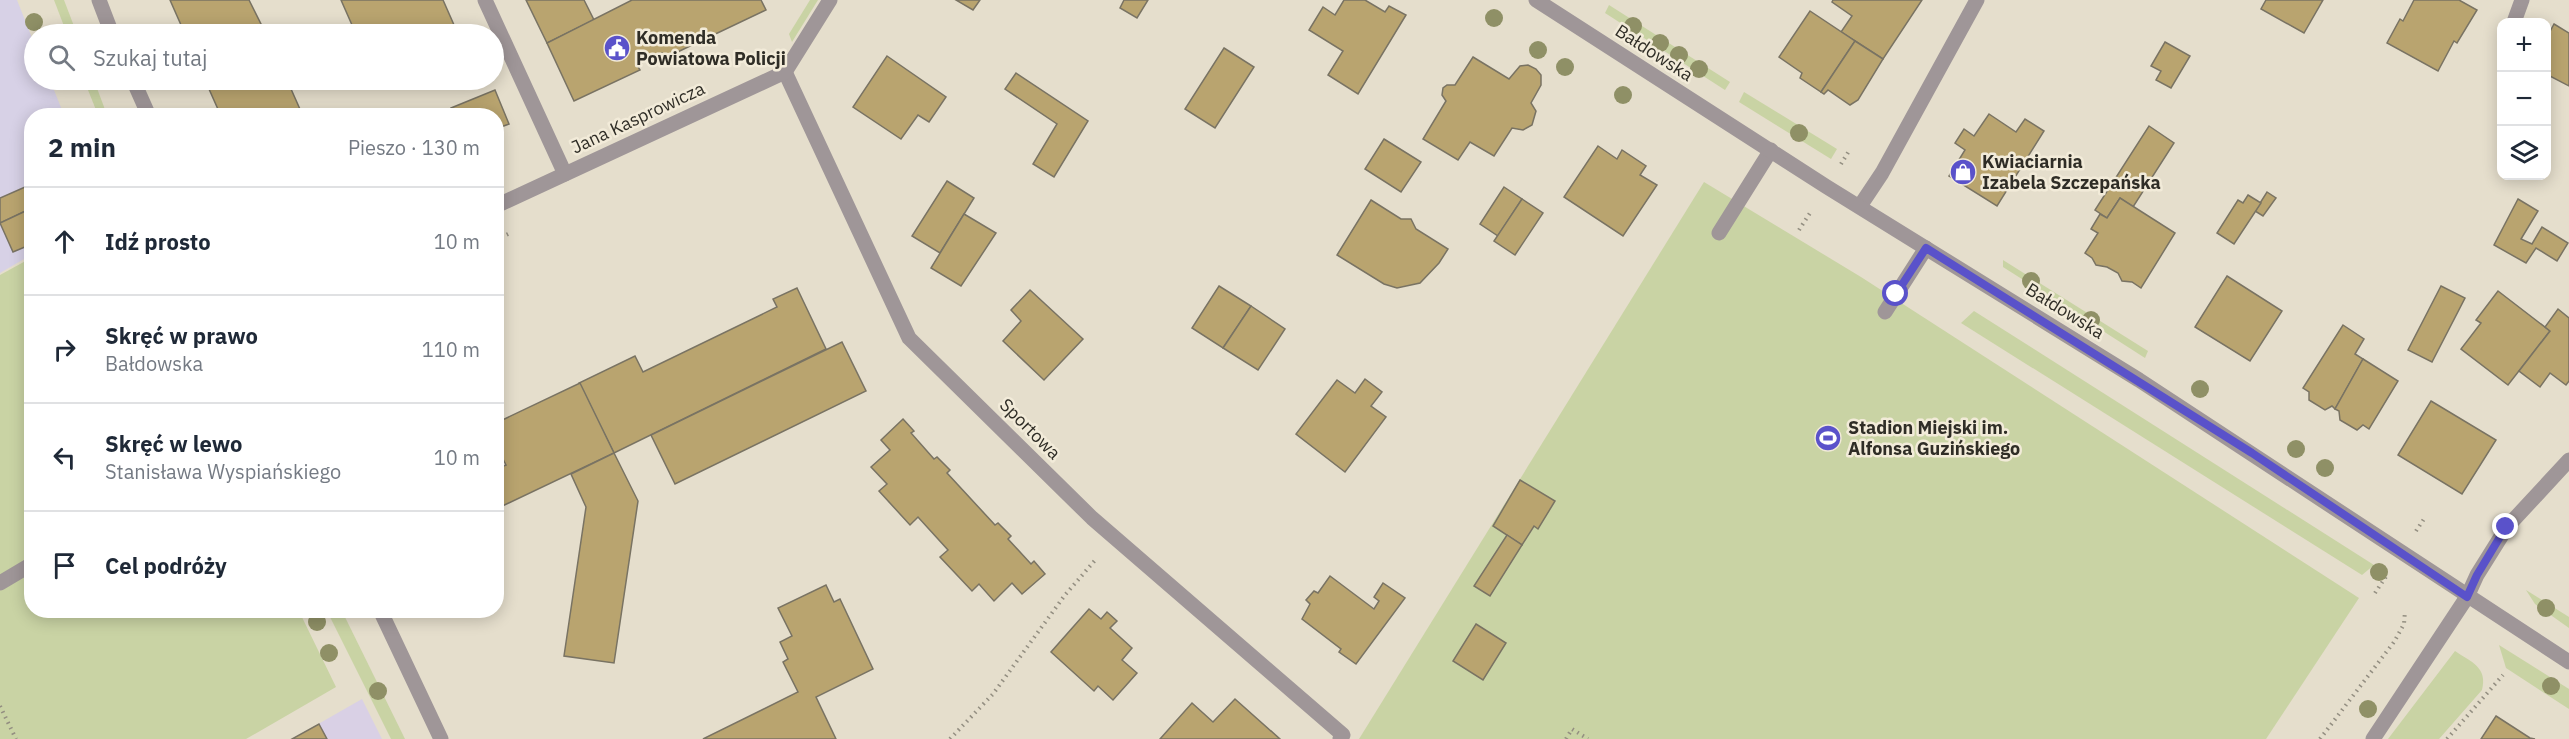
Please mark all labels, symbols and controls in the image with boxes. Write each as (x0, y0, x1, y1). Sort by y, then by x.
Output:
map controls (2497, 18, 2551, 180)
button: + (2497, 18, 2551, 72)
street label: Bałdowska (1611, 19, 1698, 86)
search box (24, 24, 504, 90)
place label: Komenda Powiatowa Policji (636, 26, 786, 70)
public building icon: Komenda Powiatowa Policji (602, 33, 632, 63)
icon: search (45, 41, 78, 74)
text: Szukaj tutaj (93, 43, 208, 72)
button: − (2497, 72, 2551, 126)
street label: Jana Kasprowicza (567, 76, 709, 159)
button: layers (2497, 126, 2551, 180)
text: 2 min (48, 130, 116, 164)
text: Pieszo · 130 m (348, 134, 480, 161)
place label: Kwiaciarnia Izabela Szczepańska (1982, 150, 2161, 194)
shop icon: Kwiaciarnia Izabela Szczepańska (1948, 157, 1978, 187)
icon: ahead (48, 225, 81, 258)
text: Idź prosto (105, 227, 211, 256)
text: 10 m (434, 228, 480, 255)
street label: Bałdowska (2022, 277, 2109, 344)
route start (1882, 280, 1908, 306)
text: Skręć w prawo (105, 321, 258, 350)
icon: right (48, 333, 81, 366)
text: 110 m (422, 336, 480, 363)
text: Bałdowska (105, 350, 203, 377)
street label: Sportowa (995, 393, 1066, 464)
place label: Stadion Miejski im. Alfonsa Guzińskiego (1848, 416, 2020, 460)
sports icon: Stadion Miejski im. Alfonsa Guzińskiego (1813, 423, 1843, 453)
text: Skręć w lewo (105, 429, 242, 458)
icon: left (48, 441, 81, 474)
text: 10 m (434, 444, 480, 471)
text: Stanisława Wyspiańskiego (105, 458, 341, 485)
route end (2492, 513, 2518, 539)
icon: arrive (48, 549, 81, 582)
text: Cel podróży (105, 551, 227, 580)

